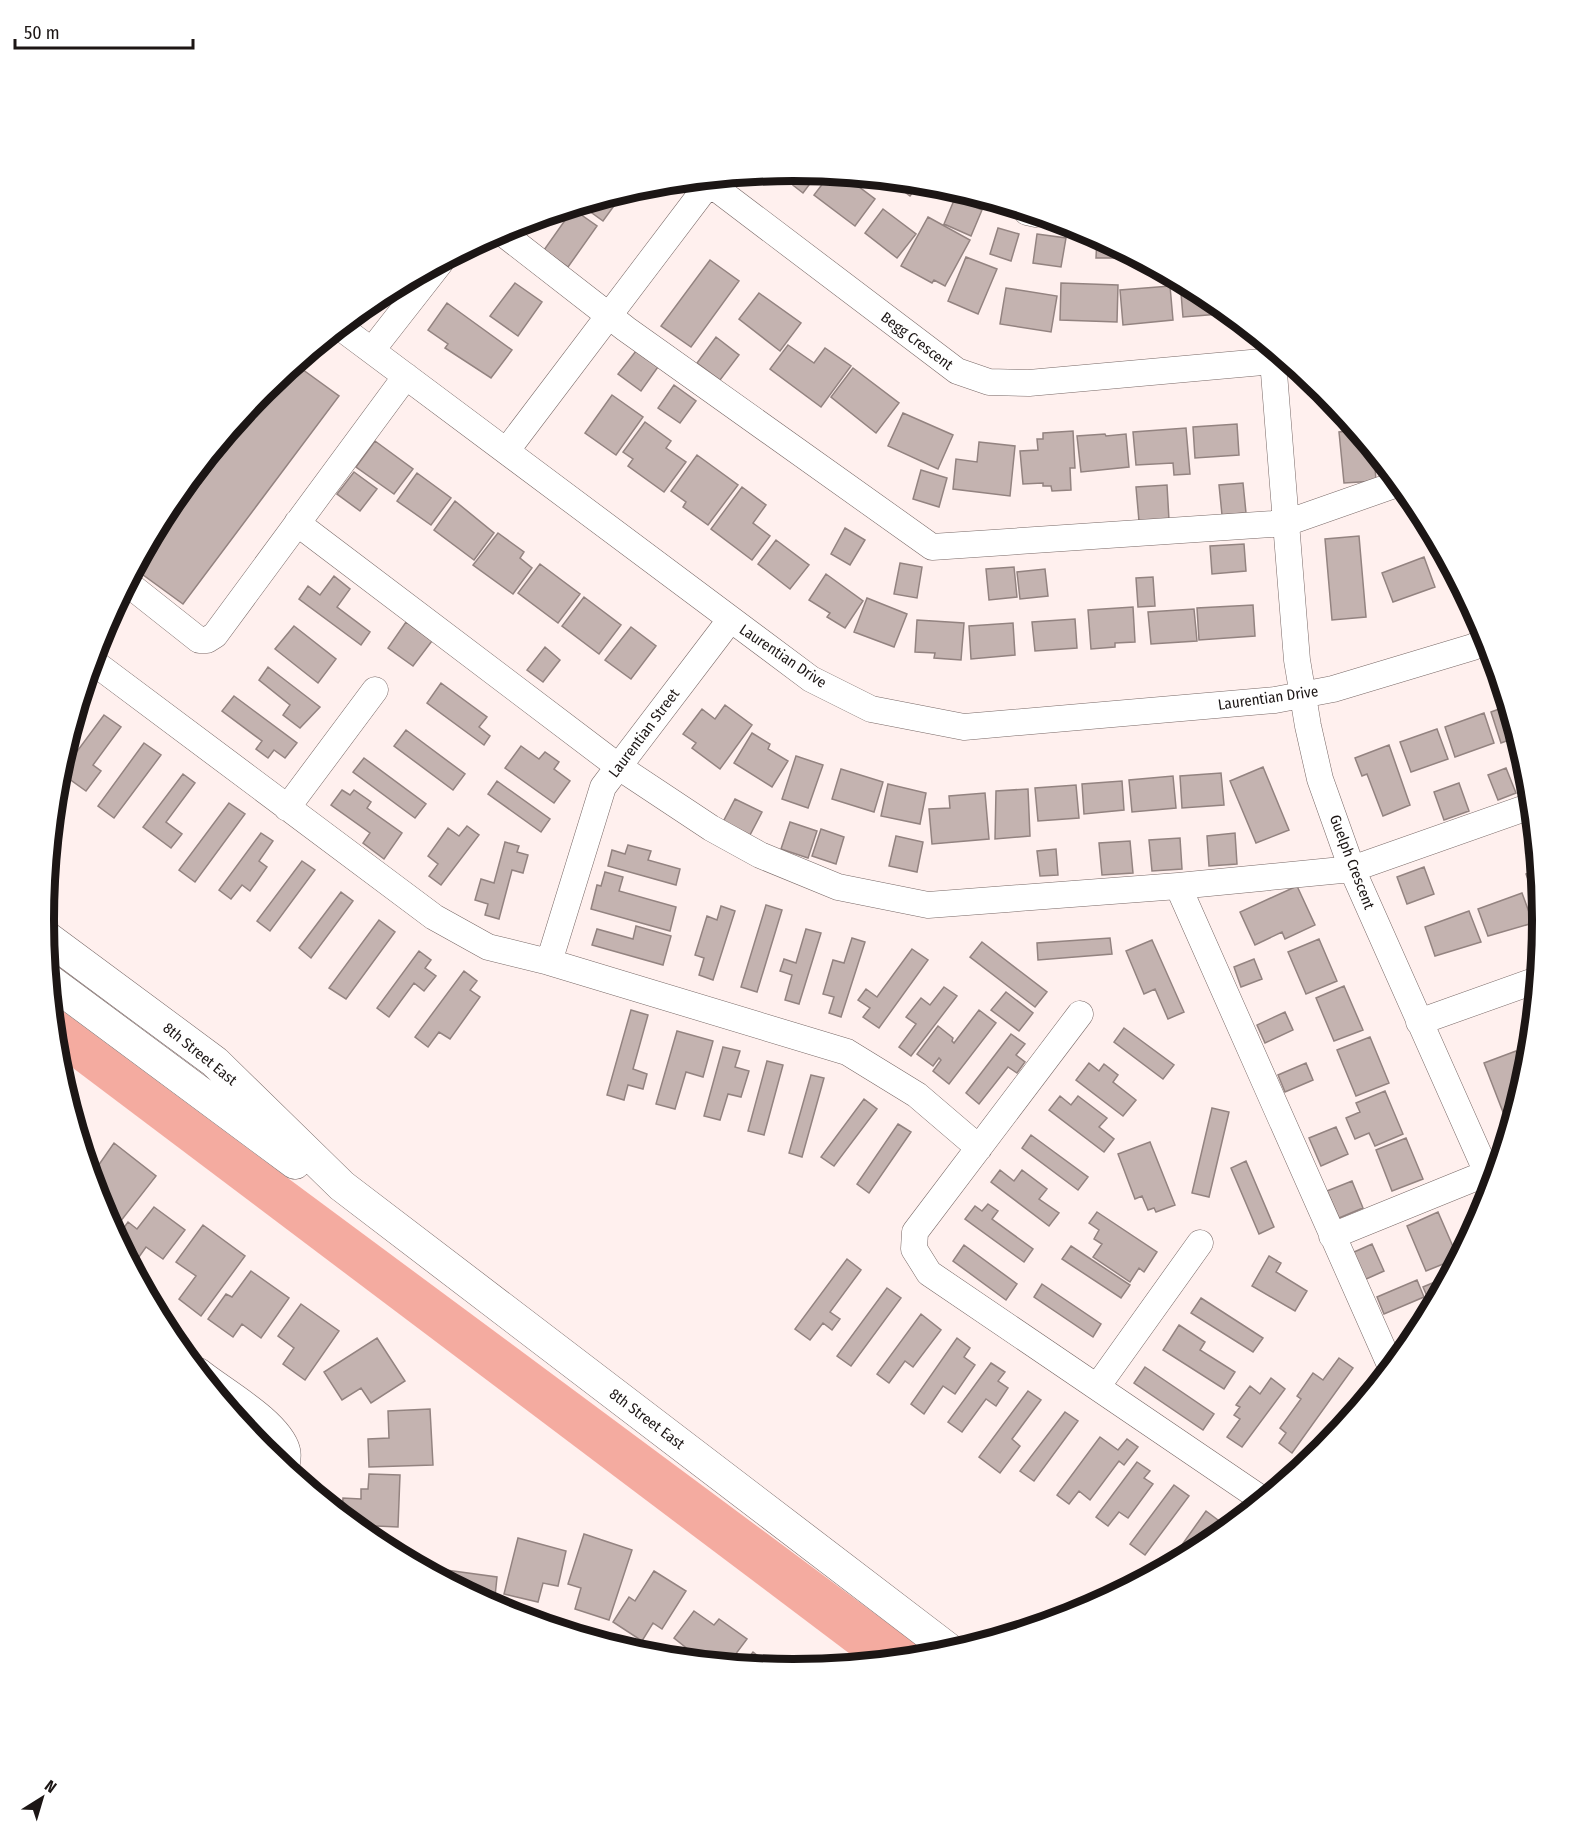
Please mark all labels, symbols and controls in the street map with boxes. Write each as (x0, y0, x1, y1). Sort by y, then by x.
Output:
scale bar (15, 12, 194, 50)
text: 50 m (24, 22, 60, 44)
street label: Begg Crescent (877, 308, 957, 374)
street label: Laurentian Drive (736, 620, 830, 692)
street label: Laurentian Drive (1217, 682, 1319, 714)
street label: Laurentian Street (605, 685, 683, 781)
street label: Guelph Crescent (1326, 812, 1378, 912)
street label: 8th Street East (159, 1019, 241, 1089)
street label: 8th Street East (606, 1385, 688, 1453)
north arrow (12, 1768, 72, 1828)
text: N (41, 1776, 60, 1797)

